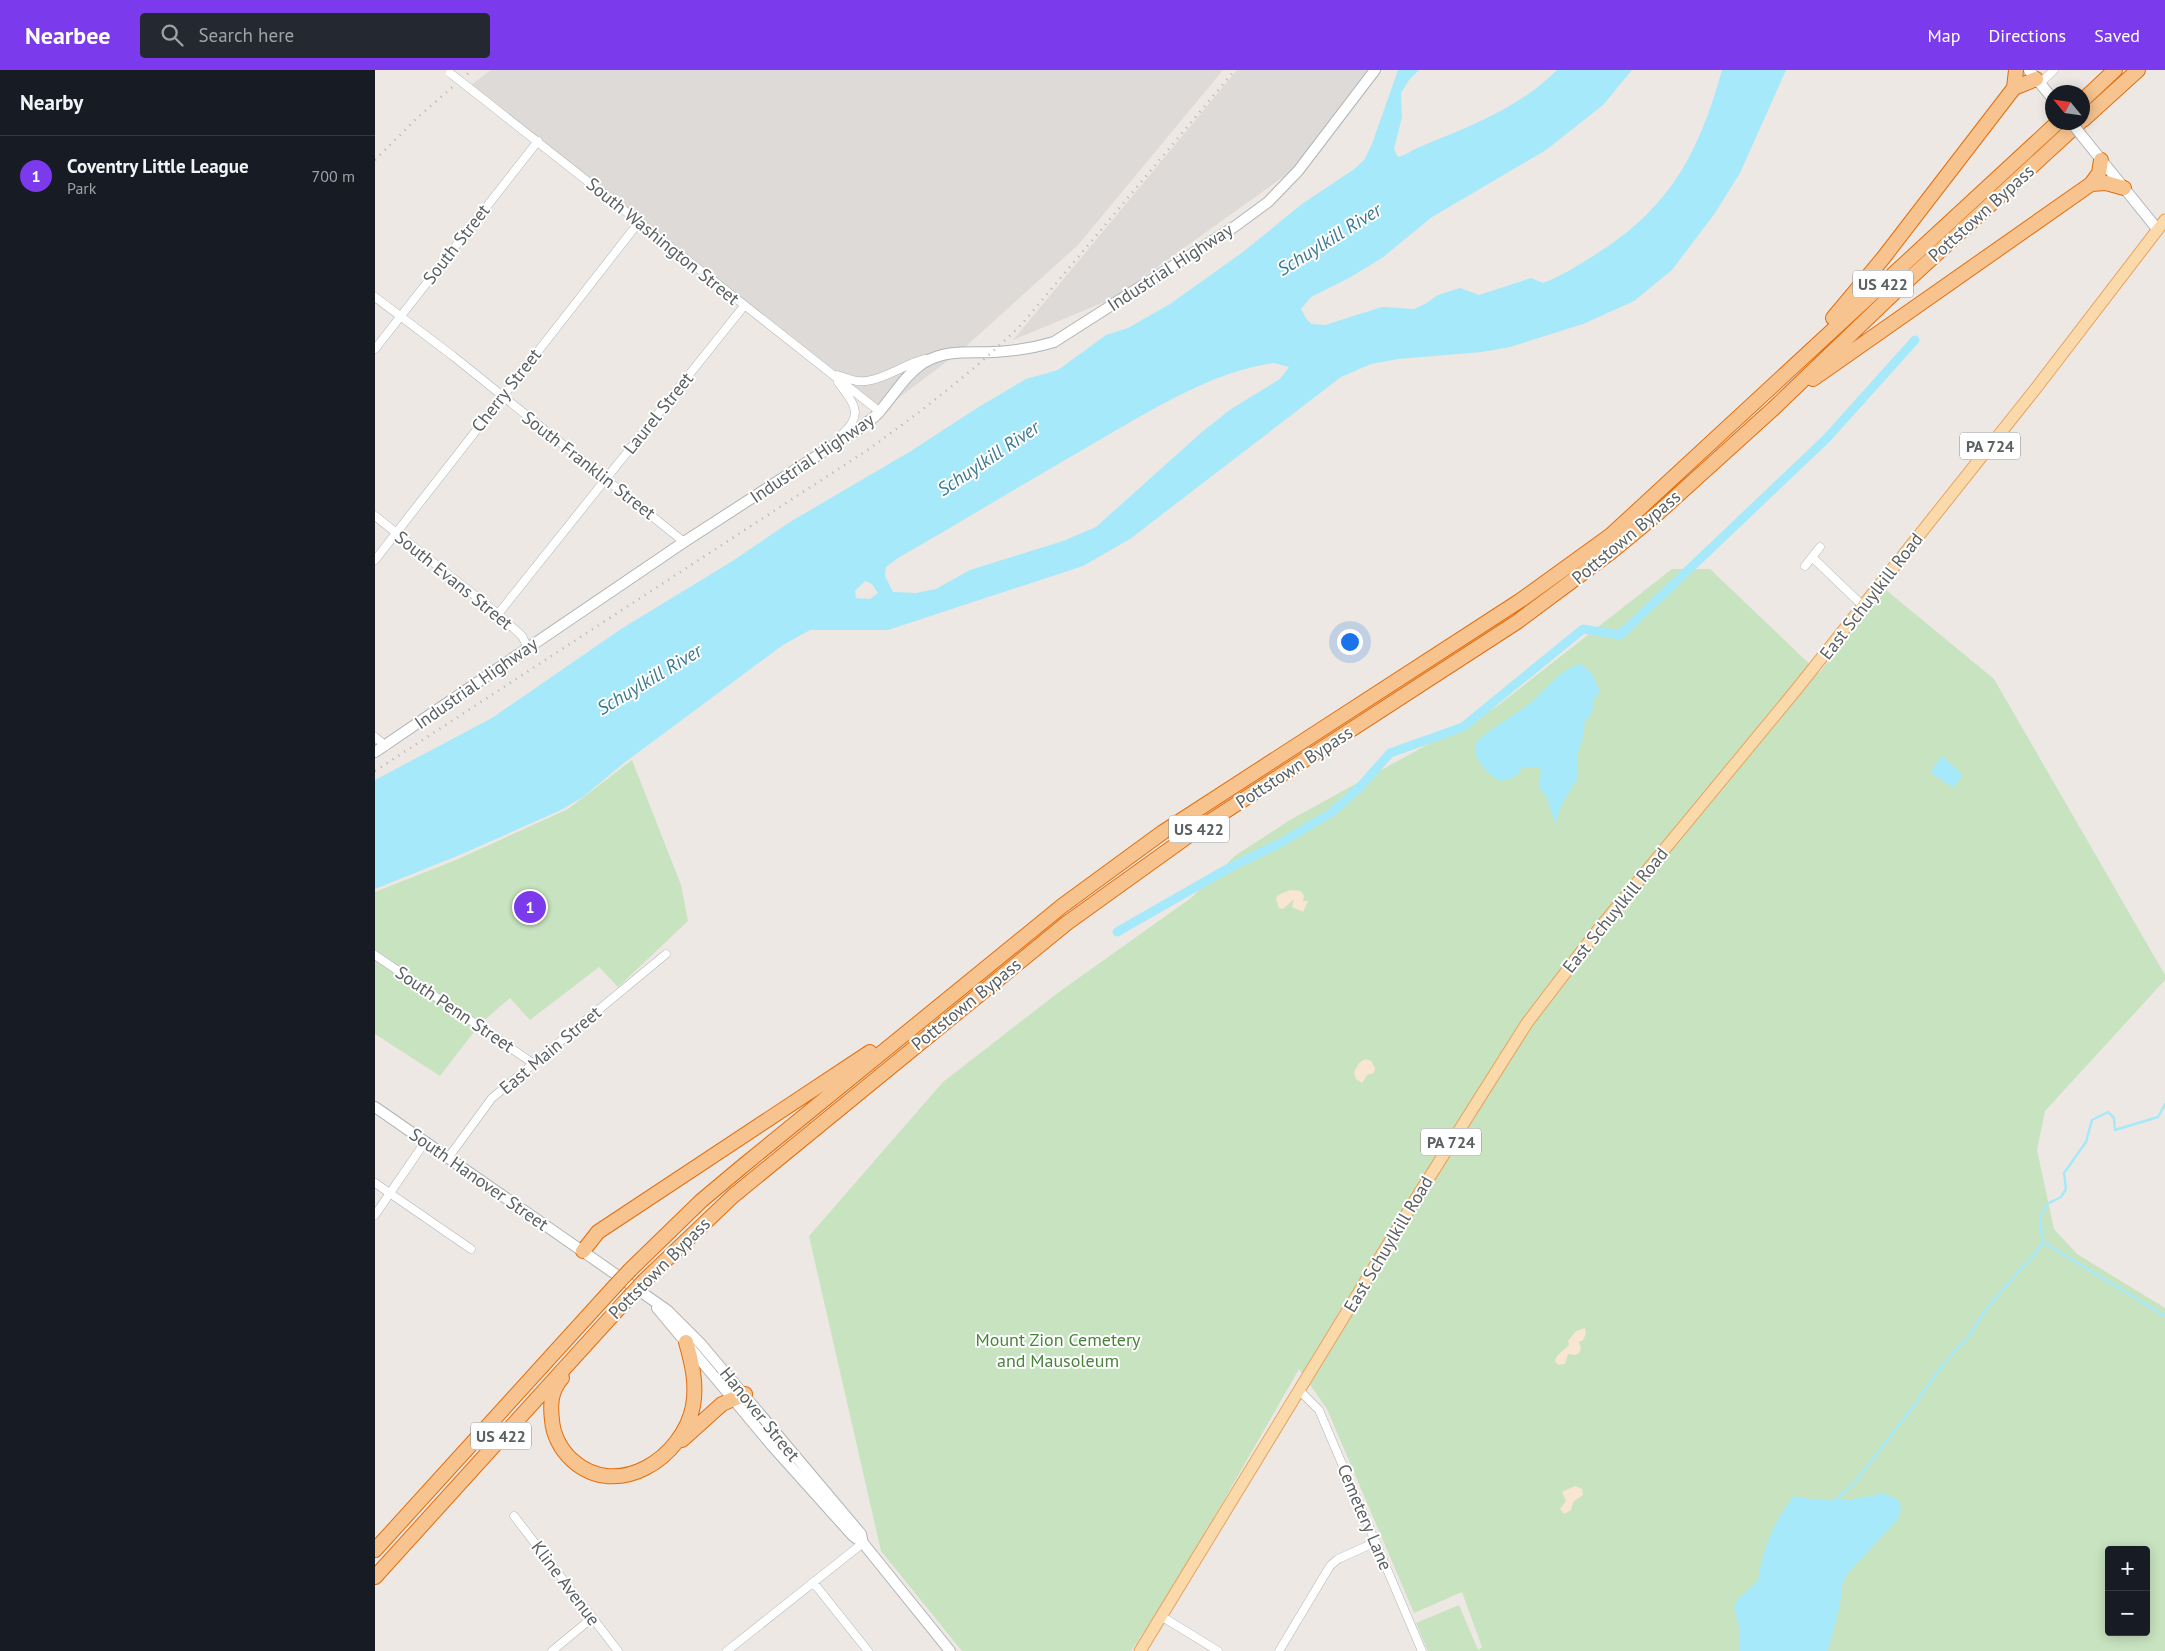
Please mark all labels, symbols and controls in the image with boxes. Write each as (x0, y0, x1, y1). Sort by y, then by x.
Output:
search box (140, 13, 490, 58)
text: Nearbee (25, 20, 110, 51)
icon: search (158, 21, 186, 49)
text: Search here (198, 23, 294, 47)
text: Map (1928, 24, 1960, 47)
text: Directions (1988, 24, 2066, 47)
text: Saved (2094, 24, 2140, 47)
north arrow (2045, 85, 2090, 130)
text: Nearby (20, 89, 83, 116)
text: Coventry Little League (67, 154, 249, 178)
street label: Pottstown Bypass (1923, 159, 2039, 267)
text: 1 (31, 166, 41, 186)
text: 700 m (312, 166, 355, 186)
street label: South Washington Street (582, 172, 744, 310)
text: Park (67, 178, 96, 198)
water label: Schuylkill River (1273, 197, 1387, 280)
street label: South Street (417, 199, 495, 289)
street label: Industrial Highway (1103, 218, 1238, 316)
road number: US 422 (1853, 270, 1913, 298)
street label: Cherry Street (466, 344, 546, 436)
street label: Laurel Street (618, 367, 698, 459)
street label: South Franklin Street (518, 406, 660, 524)
street label: Industrial Highway (745, 408, 879, 508)
water label: Schuylkill River (932, 414, 1045, 501)
road number: PA 724 (1960, 432, 2020, 460)
street label: Pottstown Bypass (1567, 485, 1685, 589)
street label: South Evans Street (390, 525, 518, 635)
street label: East Schuylkill Road (1814, 528, 1928, 664)
your location (1337, 629, 1363, 655)
street label: Industrial Highway (410, 632, 543, 734)
water label: Schuylkill River (592, 637, 707, 720)
street label: Pottstown Bypass (1231, 721, 1357, 813)
road number: US 422 (1169, 816, 1229, 842)
street label: East Schuylkill Road (1557, 843, 1673, 977)
pin: 1 (514, 888, 546, 926)
street label: Pottstown Bypass (906, 953, 1026, 1055)
street label: South Penn Street (391, 961, 519, 1057)
street label: East Main Street (494, 1001, 606, 1099)
street label: South Hanover Street (405, 1122, 553, 1236)
road number: PA 724 (1421, 1128, 1481, 1156)
street label: East Schuylkill Road (1338, 1172, 1438, 1316)
street label: Pottstown Bypass (603, 1212, 715, 1324)
park label: Mount Zion Cemetery and Mausoleum (976, 1328, 1141, 1372)
street label: Hanover Street (715, 1362, 805, 1466)
road number: US 422 (471, 1422, 531, 1450)
street label: Cemetery Lane (1332, 1460, 1398, 1574)
street label: Kline Avenue (527, 1536, 605, 1630)
map controls (2105, 1546, 2150, 1636)
button: + (2105, 1546, 2150, 1591)
button: − (2105, 1591, 2150, 1636)

